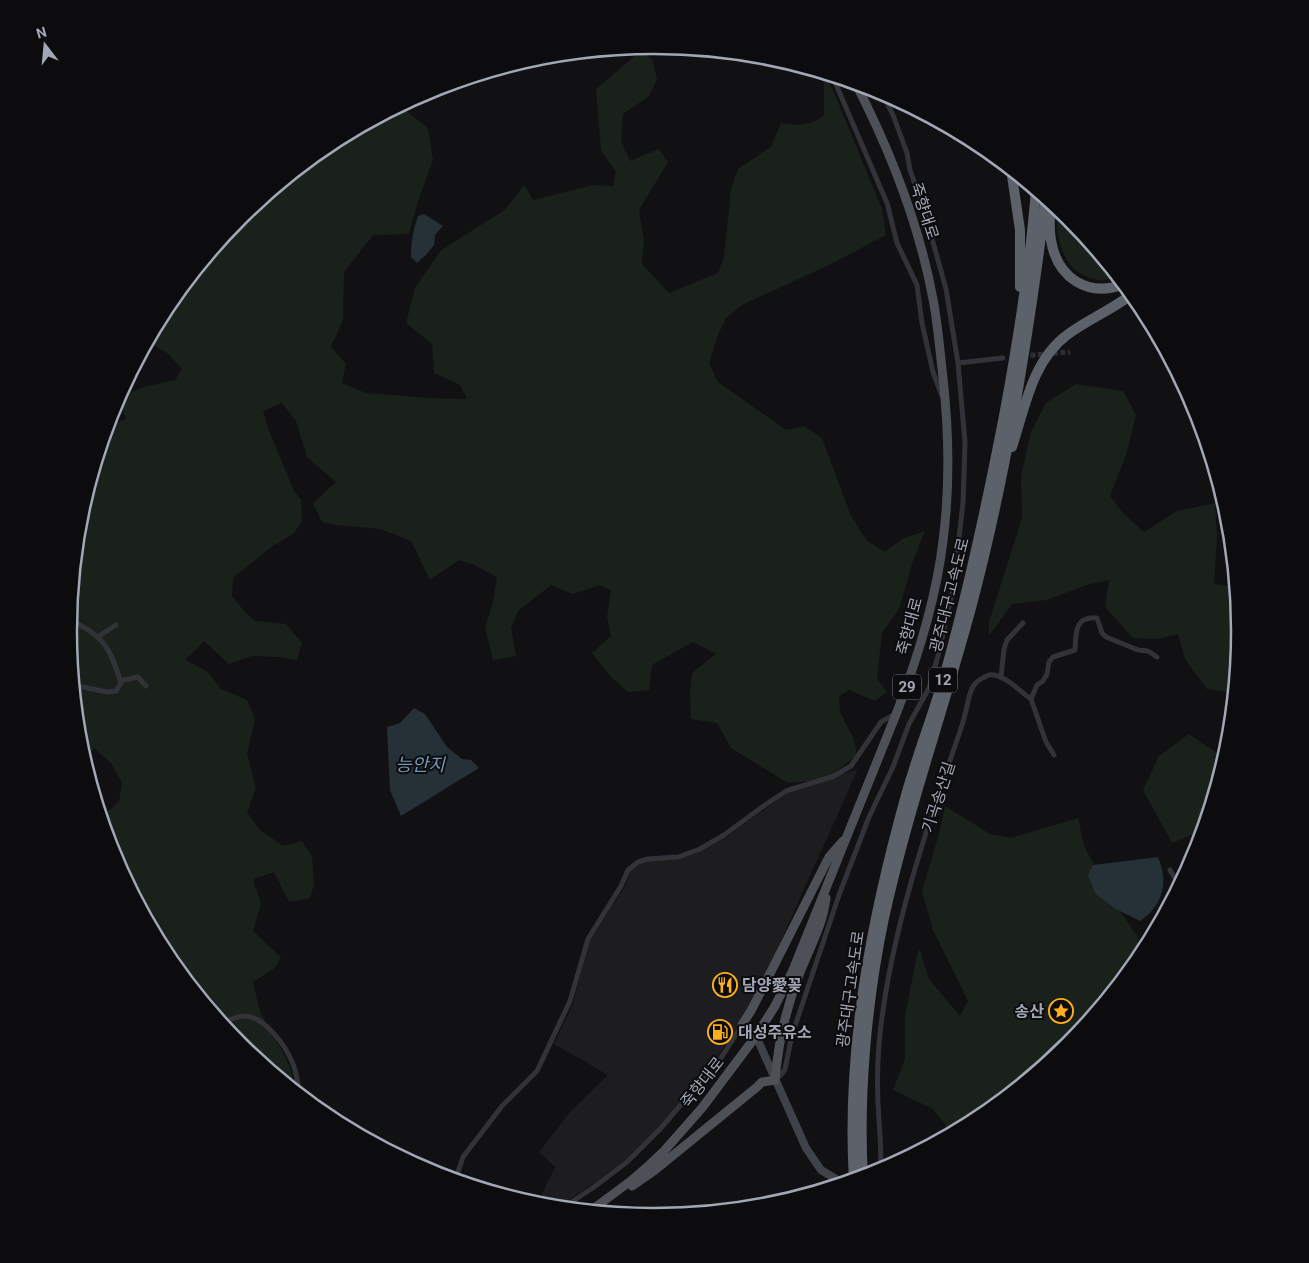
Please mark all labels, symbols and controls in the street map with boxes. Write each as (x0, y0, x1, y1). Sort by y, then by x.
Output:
north arrow (20, 20, 70, 70)
text: N (34, 23, 48, 42)
street label: 죽향대로 (906, 180, 943, 242)
street label: 광주대구고속도로 (926, 535, 973, 655)
street label: 죽향대로 (893, 595, 926, 657)
road number: 12 (929, 668, 957, 692)
road number: 29 (893, 674, 921, 700)
water label: 능안지 (395, 754, 446, 775)
street label: 기곡송산길 (918, 759, 959, 835)
street label: 광주대구고속도로 (833, 929, 868, 1049)
restaurant icon: 담양愛꽂 (712, 972, 738, 998)
place label: 담양愛꽂 (742, 976, 802, 995)
place icon: 송산 (1048, 998, 1074, 1024)
place label: 송산 (1015, 1002, 1044, 1021)
fuel station icon: 대성주유소 (707, 1019, 733, 1045)
place label: 대성주유소 (738, 1023, 812, 1042)
street label: 죽향대로 (677, 1053, 728, 1111)

